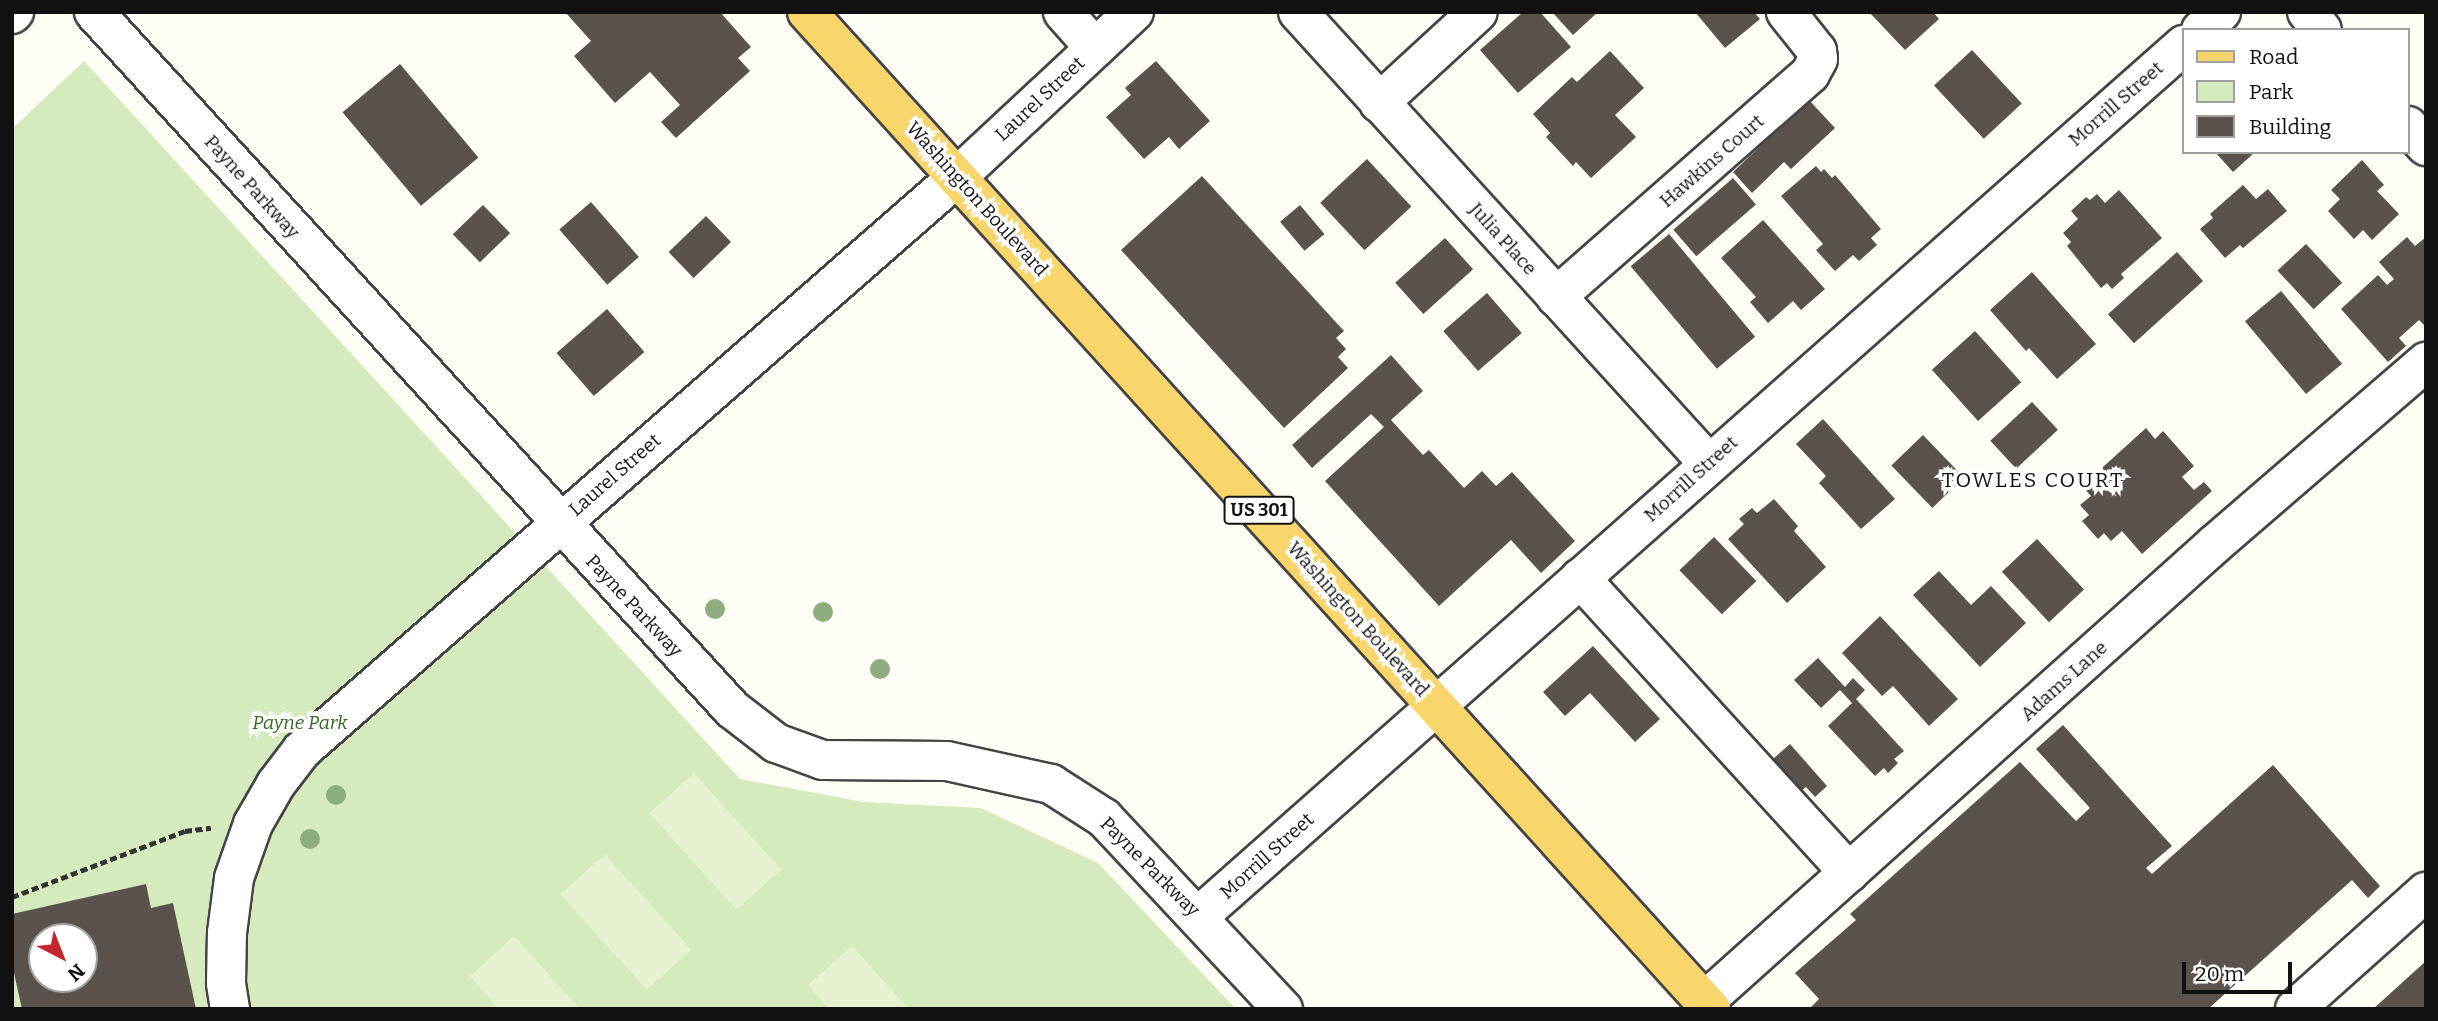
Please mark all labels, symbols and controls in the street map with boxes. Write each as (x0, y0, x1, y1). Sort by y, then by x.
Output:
legend (2182, 28, 2410, 154)
text: Road (2249, 44, 2298, 70)
street label: Laurel Street (991, 52, 1089, 146)
street label: Morrill Street (2064, 57, 2168, 151)
text: Park (2249, 79, 2293, 105)
street label: Hawkins Court (1655, 110, 1769, 212)
text: Building (2249, 114, 2331, 140)
street label: Washington Boulevard (902, 117, 1052, 281)
street label: Payne Parkway (200, 131, 304, 243)
street label: Julia Place (1465, 198, 1541, 280)
street label: Laurel Street (565, 429, 665, 521)
street label: Morrill Street (1640, 431, 1742, 527)
district label: TOWLES COURT (1943, 467, 2123, 493)
road number: US 301 (1222, 496, 1296, 524)
street label: Washington Boulevard (1283, 537, 1433, 701)
street label: Payne Parkway (581, 550, 687, 662)
street label: Adams Lane (2016, 636, 2112, 726)
park label: Payne Park (252, 712, 348, 734)
street label: Morrill Street (1216, 808, 1318, 904)
street label: Payne Parkway (1096, 813, 1204, 921)
north arrow (28, 923, 98, 993)
scale bar (2186, 948, 2296, 992)
text: N (63, 959, 89, 986)
text: 20 m (2195, 961, 2244, 987)

